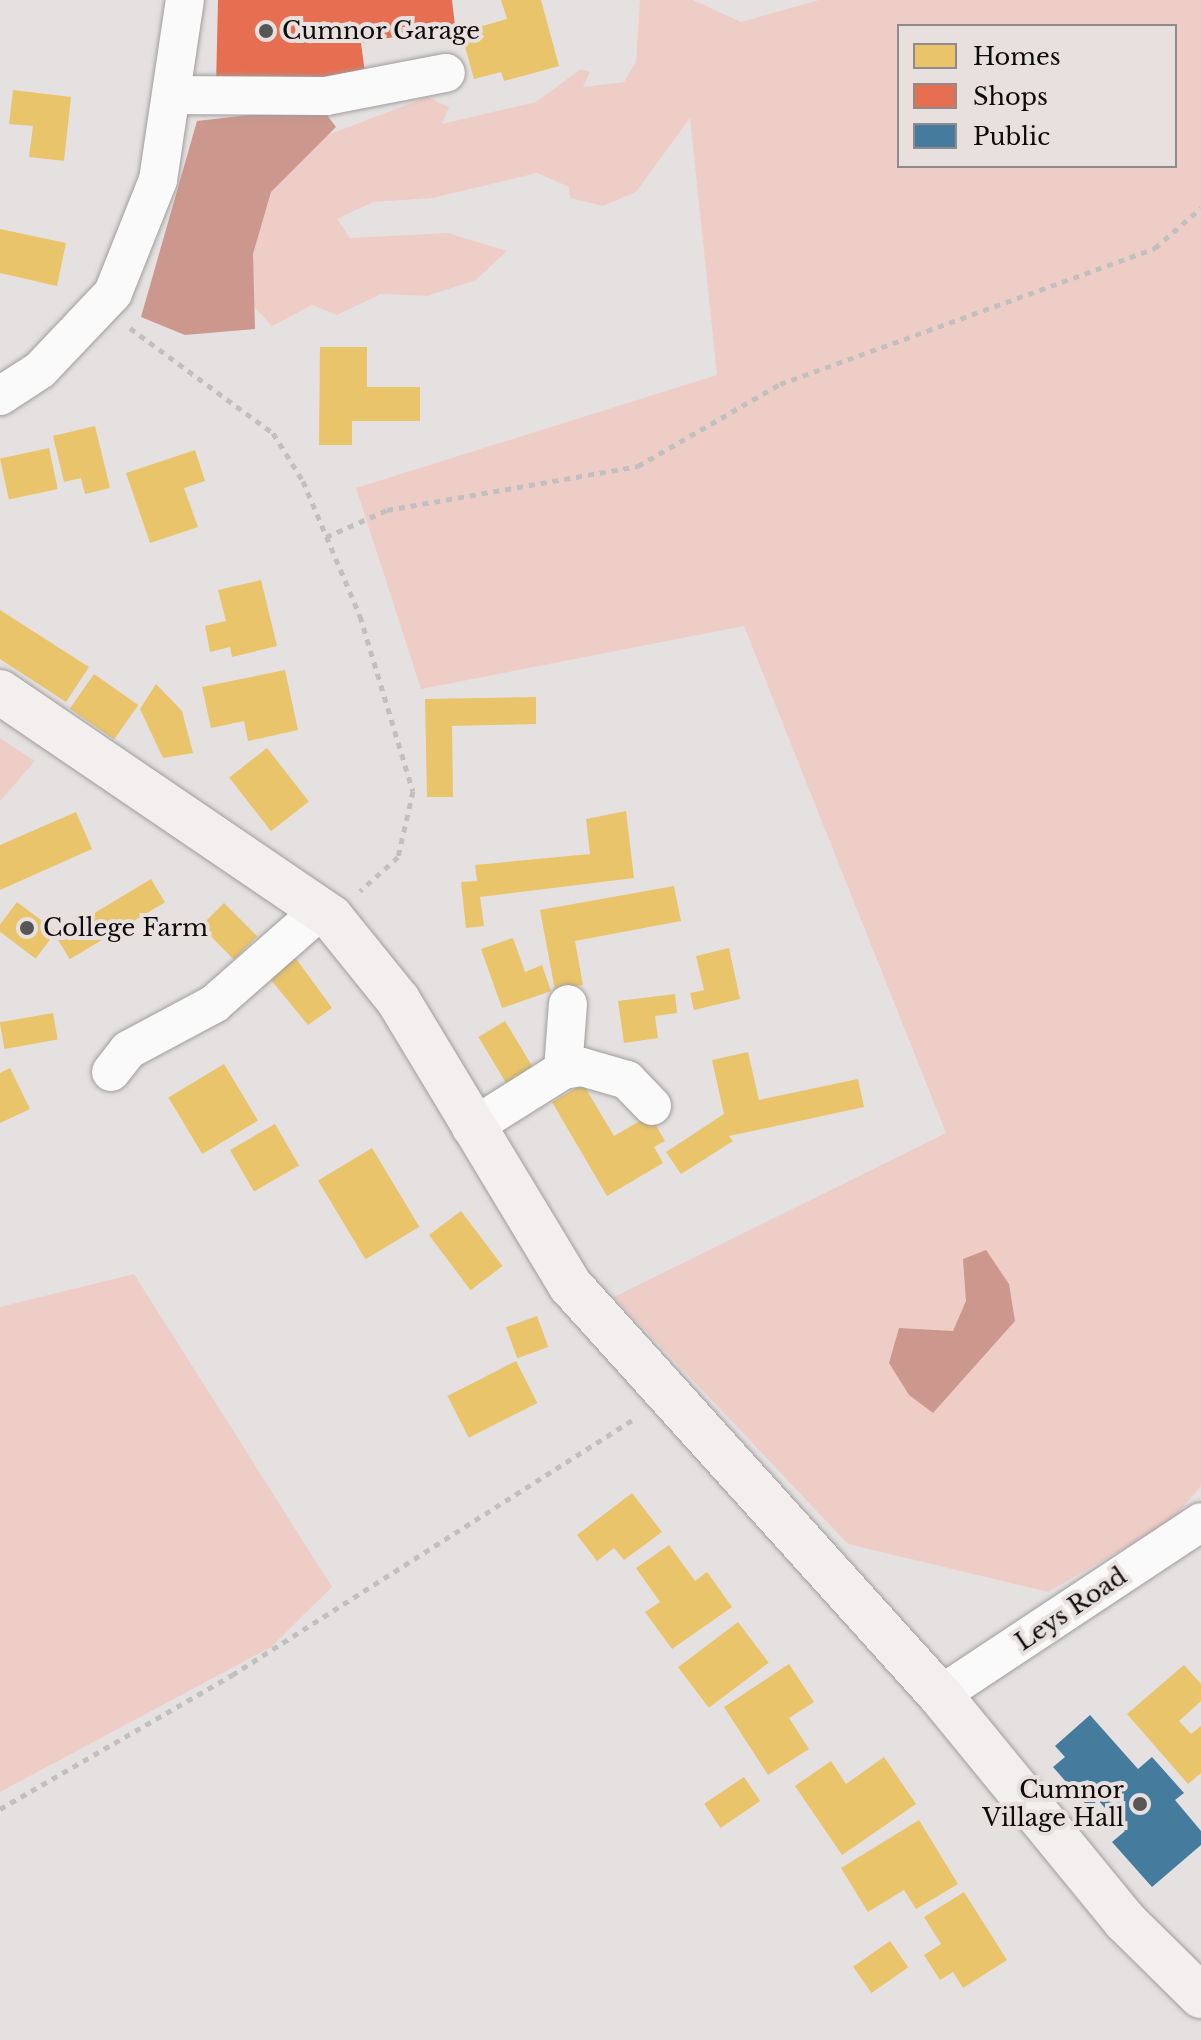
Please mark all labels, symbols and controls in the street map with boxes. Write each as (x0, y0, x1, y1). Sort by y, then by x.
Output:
place label: Cumnor Garage (282, 17, 481, 45)
marker: Cumnor Garage (257, 22, 275, 40)
legend (897, 24, 1177, 168)
text: Homes (973, 42, 1061, 71)
text: Shops (973, 82, 1048, 111)
text: Public (973, 122, 1050, 151)
place label: College Farm (43, 914, 208, 942)
marker: College Farm (18, 919, 36, 937)
street label: Leys Road (1010, 1561, 1132, 1657)
place label: Cumnor Village Hall (982, 1776, 1124, 1832)
marker: Cumnor Village Hall (1131, 1795, 1149, 1813)

